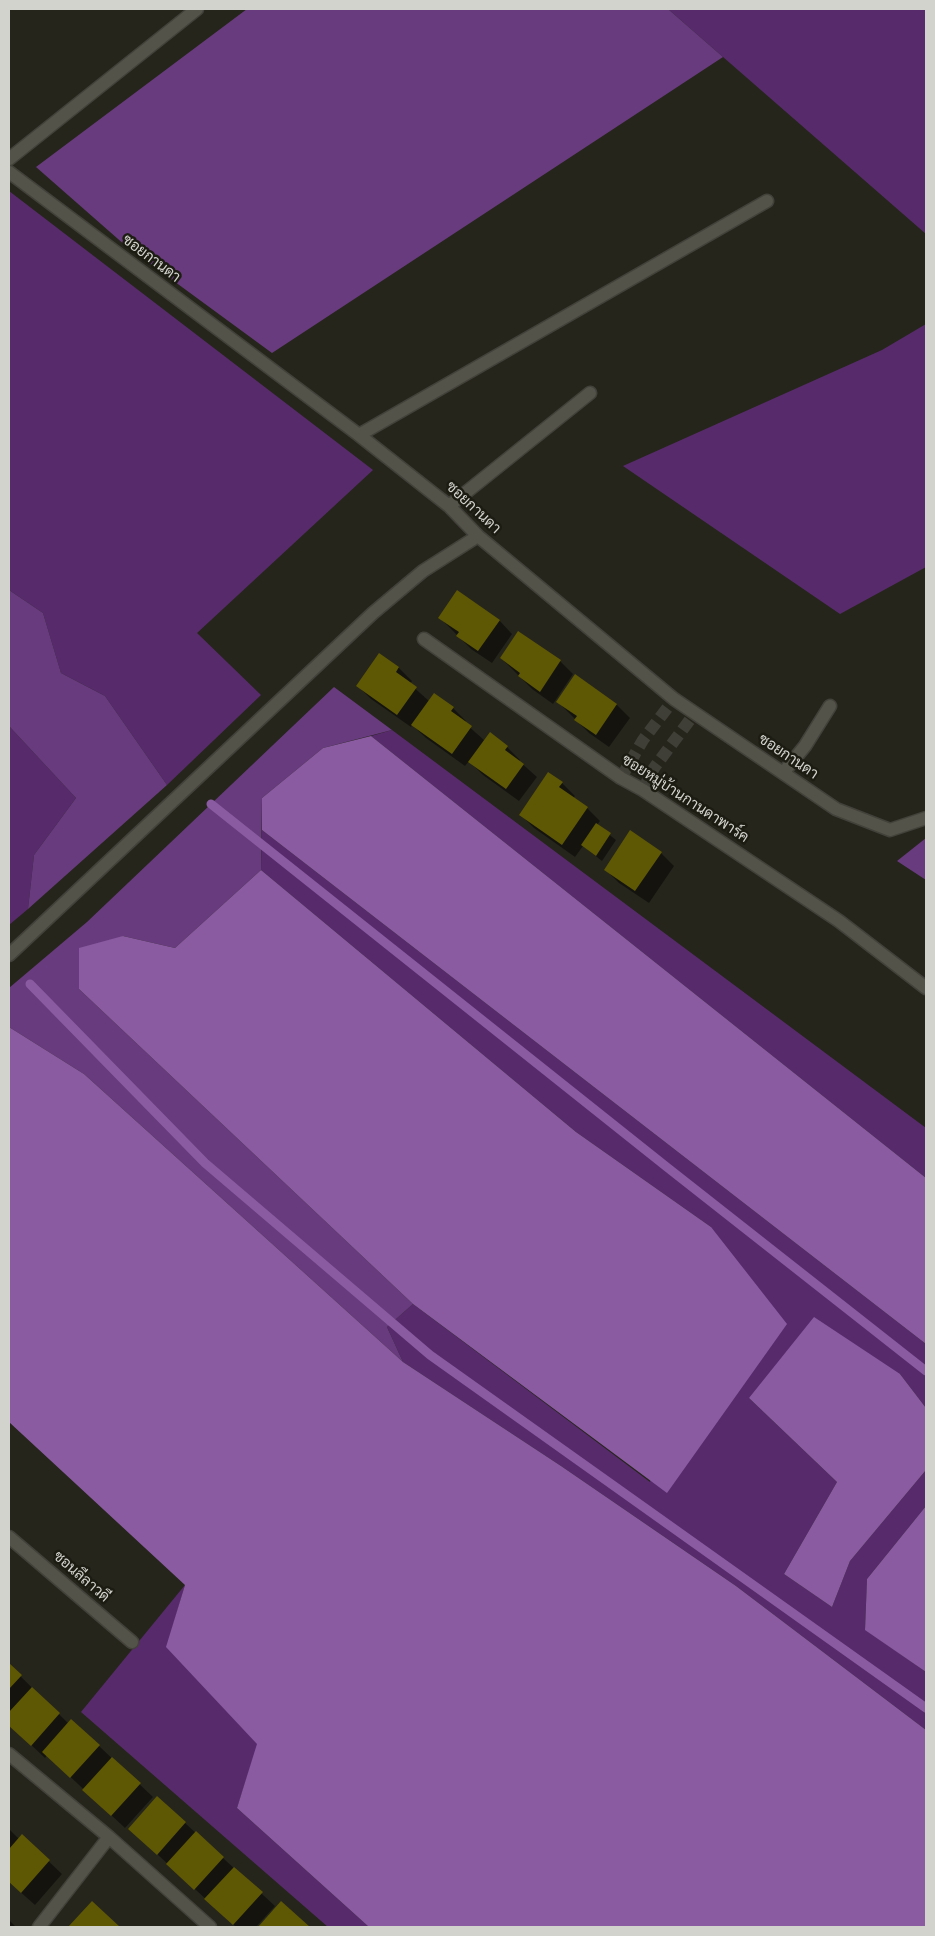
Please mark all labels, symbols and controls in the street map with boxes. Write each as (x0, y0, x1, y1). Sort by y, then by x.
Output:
street label: ซอยกานดา (118, 231, 184, 287)
street label: ซอยกานดา (442, 478, 504, 538)
street label: ซอยกานดา (755, 730, 821, 784)
street label: ซอยหมู่บ้านกานดาพาร์ค (618, 751, 752, 847)
street label: ซอนลีลาวดี (49, 1548, 113, 1606)

